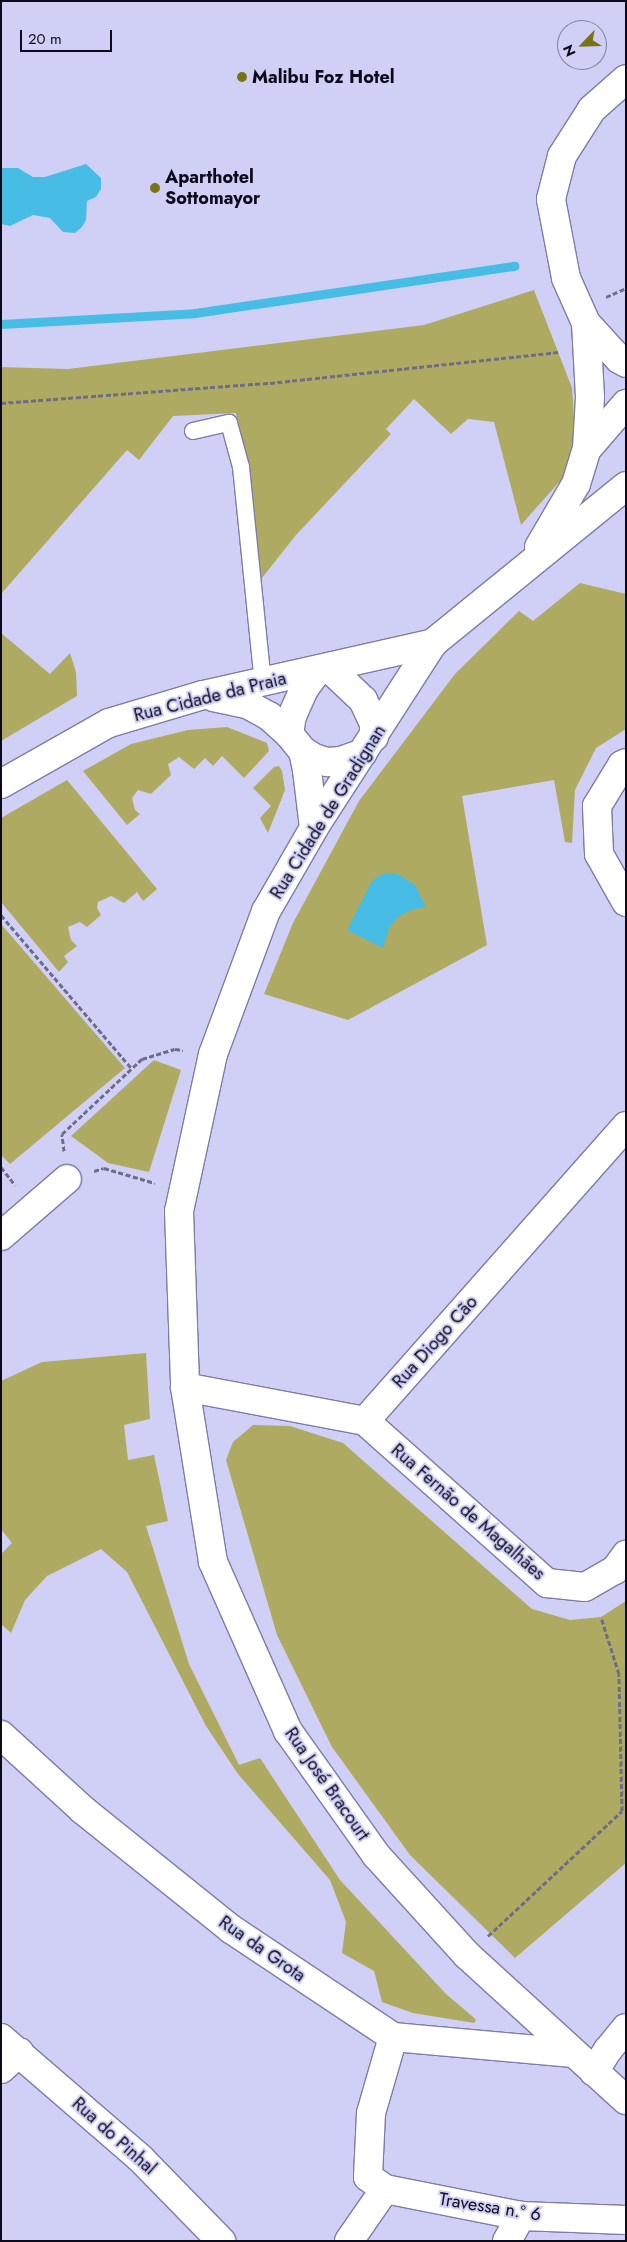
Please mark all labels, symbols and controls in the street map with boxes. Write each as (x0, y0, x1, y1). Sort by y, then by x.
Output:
scale bar (22, 20, 115, 52)
north arrow (557, 20, 607, 70)
text: 20 m (28, 28, 62, 50)
text: N (558, 42, 581, 60)
place label: Malibu Foz Hotel (252, 66, 395, 88)
marker: Malibu Foz Hotel (236, 71, 248, 83)
place label: Aparthotel Sottomayor (165, 167, 260, 210)
marker: Aparthotel Sottomayor (149, 182, 161, 194)
street label: Rua Cidade da Praia (131, 668, 289, 726)
street label: Rua Cidade de Gradignan (266, 721, 390, 903)
street label: Rua Diogo Cão (388, 1291, 482, 1393)
street label: Rua Fernão de Magalhães (387, 1439, 549, 1585)
street label: Rua José Bracourt (280, 1723, 374, 1845)
street label: Rua da Grota (215, 1911, 309, 1987)
street label: Rua do Pinhal (68, 2093, 160, 2179)
street label: Travessa n.º 6 (438, 2188, 542, 2226)

